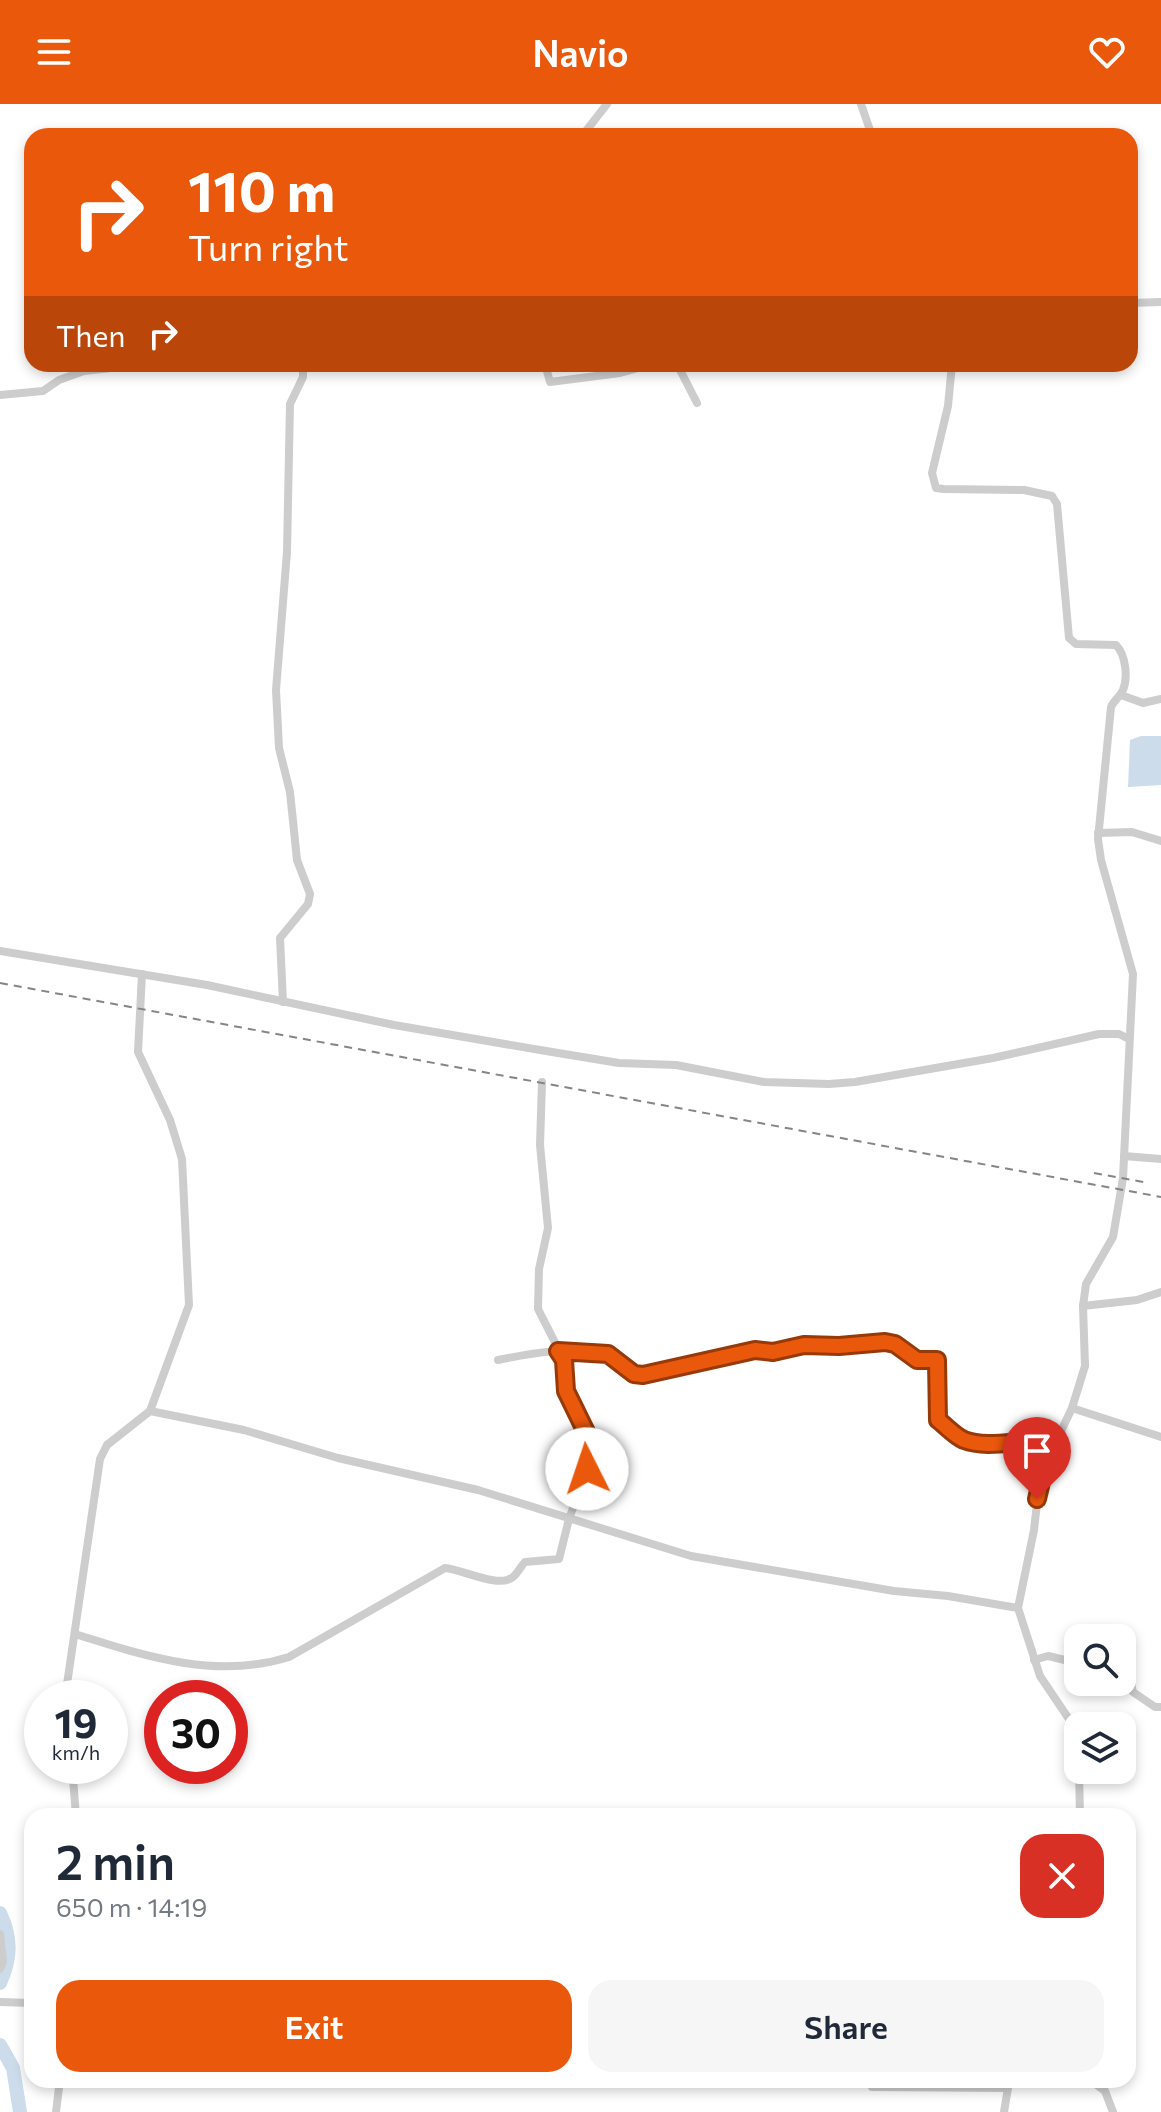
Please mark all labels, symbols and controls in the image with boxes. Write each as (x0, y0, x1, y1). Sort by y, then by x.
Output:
icon: menu (32, 30, 76, 74)
text: Navio (532, 30, 629, 74)
icon: heart (1085, 30, 1129, 74)
text: 110 m (188, 155, 335, 224)
icon: right (56, 160, 160, 264)
text: Turn right (188, 224, 349, 268)
icon: right (141, 312, 185, 356)
text: Then (56, 316, 125, 353)
pin (1003, 1417, 1071, 1499)
position arrow (545, 1427, 629, 1511)
icon: arrive (1015, 1429, 1059, 1473)
map controls (1064, 1624, 1136, 1784)
button: search (1064, 1624, 1136, 1696)
speed limit sign: 30 (144, 1680, 248, 1784)
text: 19 (55, 1697, 97, 1746)
button: layers (1064, 1712, 1136, 1784)
text: km/h (52, 1740, 100, 1764)
text: 2 min (56, 1831, 175, 1890)
button: close (1020, 1834, 1104, 1918)
text: 650 m · 14:19 (56, 1891, 207, 1922)
button: Exit (56, 1980, 572, 2072)
button: Share (588, 1980, 1104, 2072)

